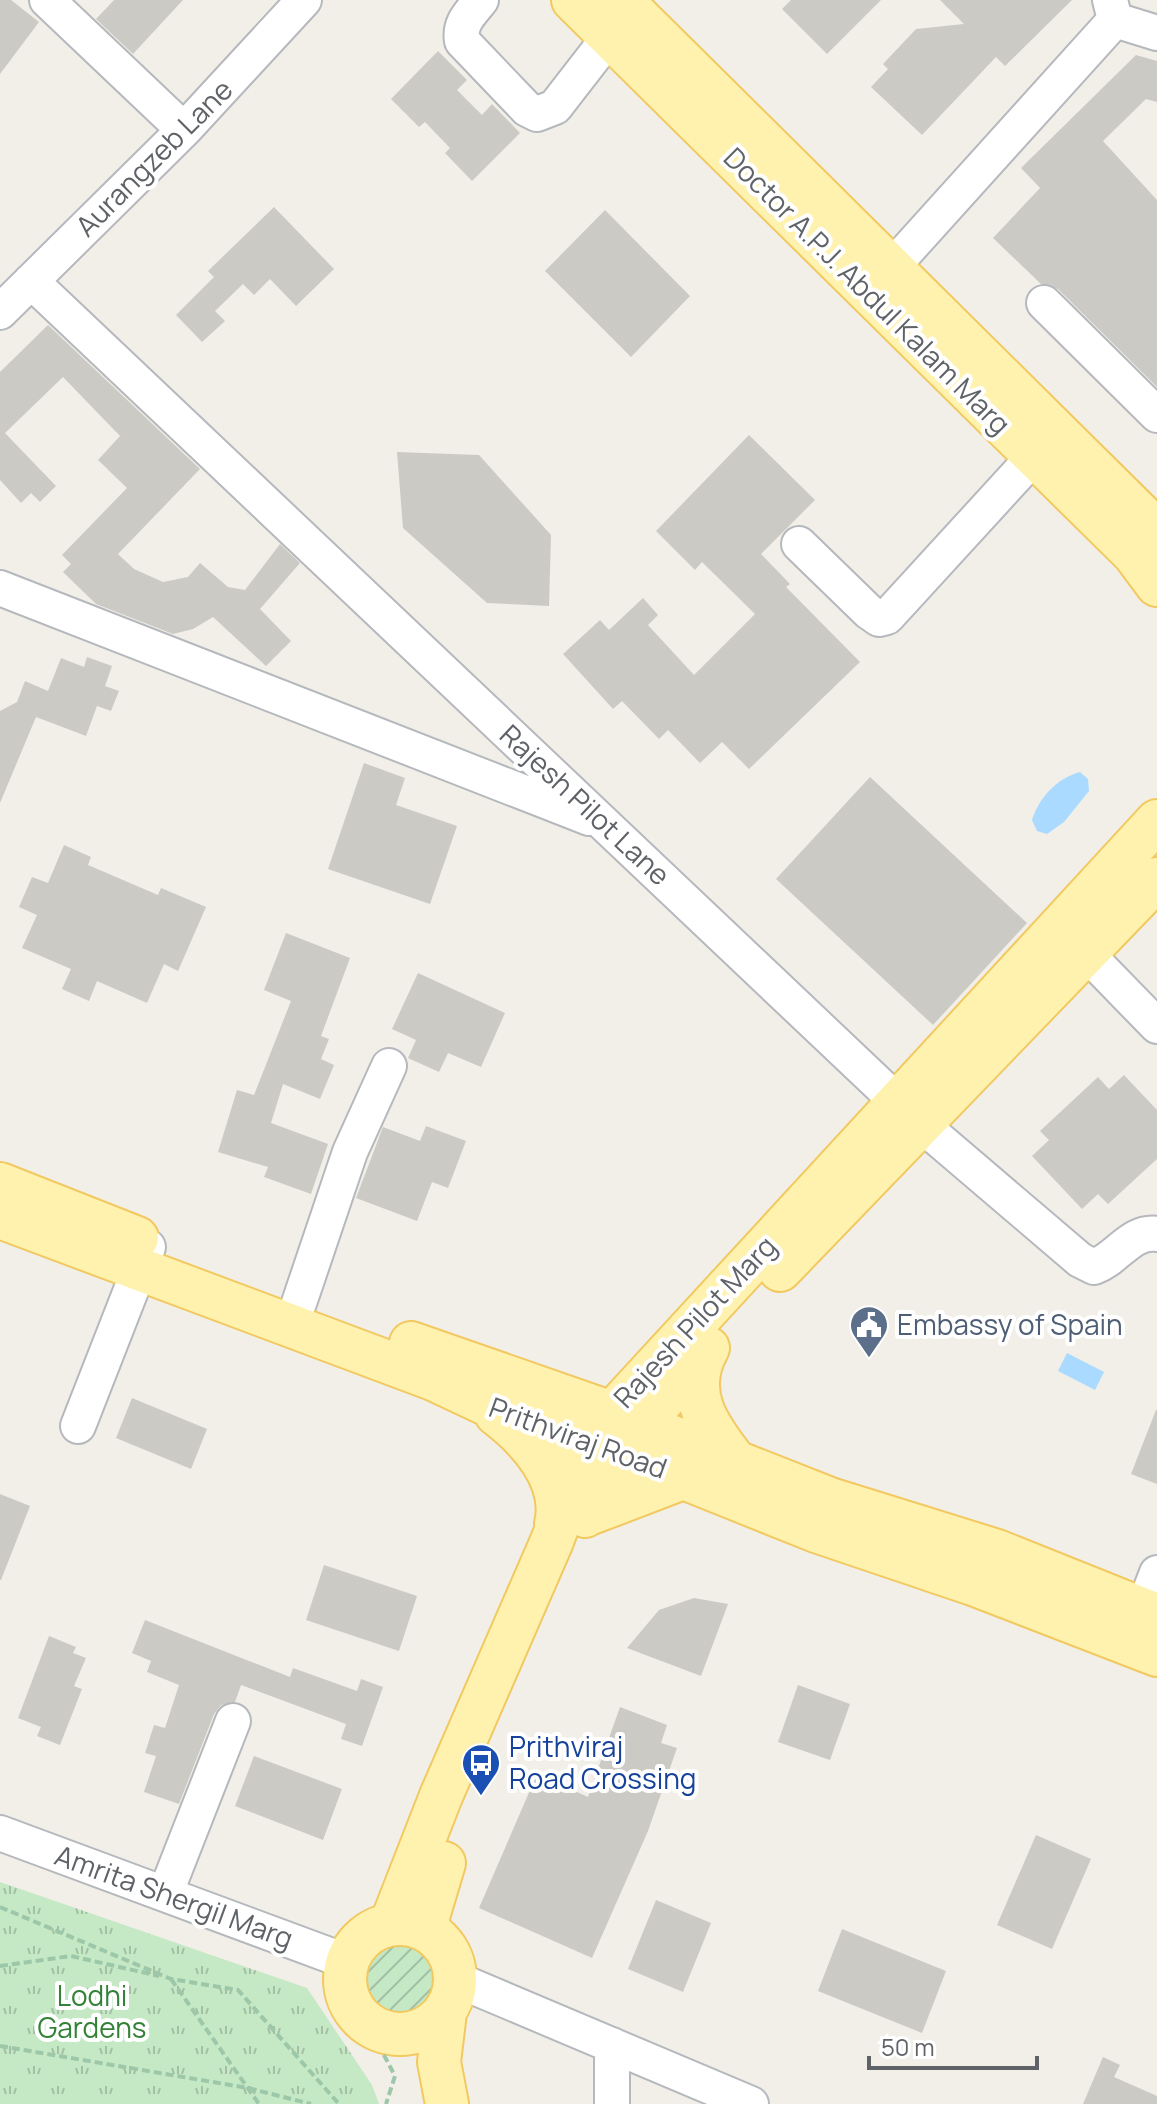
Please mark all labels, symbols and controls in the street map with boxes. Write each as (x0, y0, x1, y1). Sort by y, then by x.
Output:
street label: Aurangzeb Lane (66, 70, 240, 244)
street label: Doctor A.P.J. Abdul Kalam Marg (716, 139, 1019, 442)
street label: Rajesh Pilot Lane (492, 715, 679, 893)
street label: Rajesh Pilot Marg (605, 1227, 784, 1415)
public building icon: Embassy of Spain (848, 1304, 890, 1359)
place label: Embassy of Spain (897, 1305, 1123, 1343)
street label: Prithviraj Road (484, 1387, 672, 1487)
place label: Prithviraj Road Crossing (509, 1727, 696, 1797)
bus stop icon: Prithviraj Road Crossing (460, 1742, 502, 1797)
street label: Amrita Shergil Marg (50, 1835, 299, 1957)
park label: Lodhi Gardens (38, 1976, 146, 2046)
scale bar (869, 2020, 1037, 2070)
text: 50 m (881, 2030, 935, 2063)

